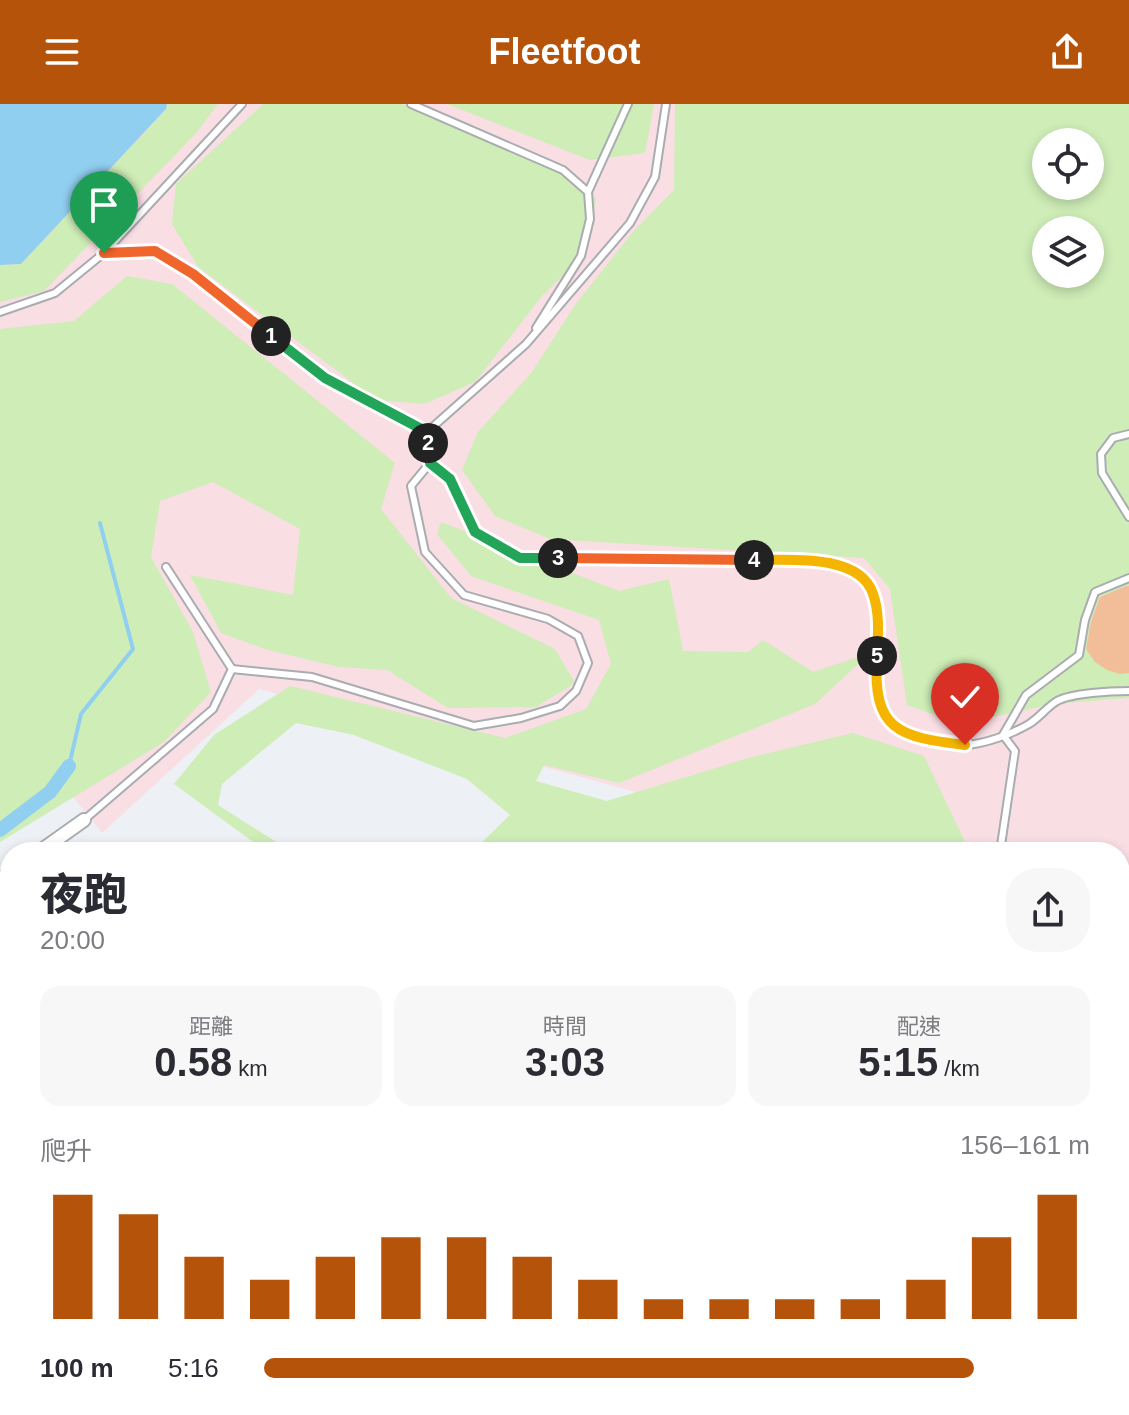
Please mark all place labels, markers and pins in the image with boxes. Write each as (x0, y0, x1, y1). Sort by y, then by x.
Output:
pin (70, 171, 138, 253)
pin: 1 (251, 316, 291, 356)
pin: 2 (408, 423, 448, 463)
pin: 3 (538, 538, 578, 578)
pin: 4 (734, 540, 774, 580)
pin: 5 (857, 636, 897, 676)
pin (931, 663, 999, 745)

